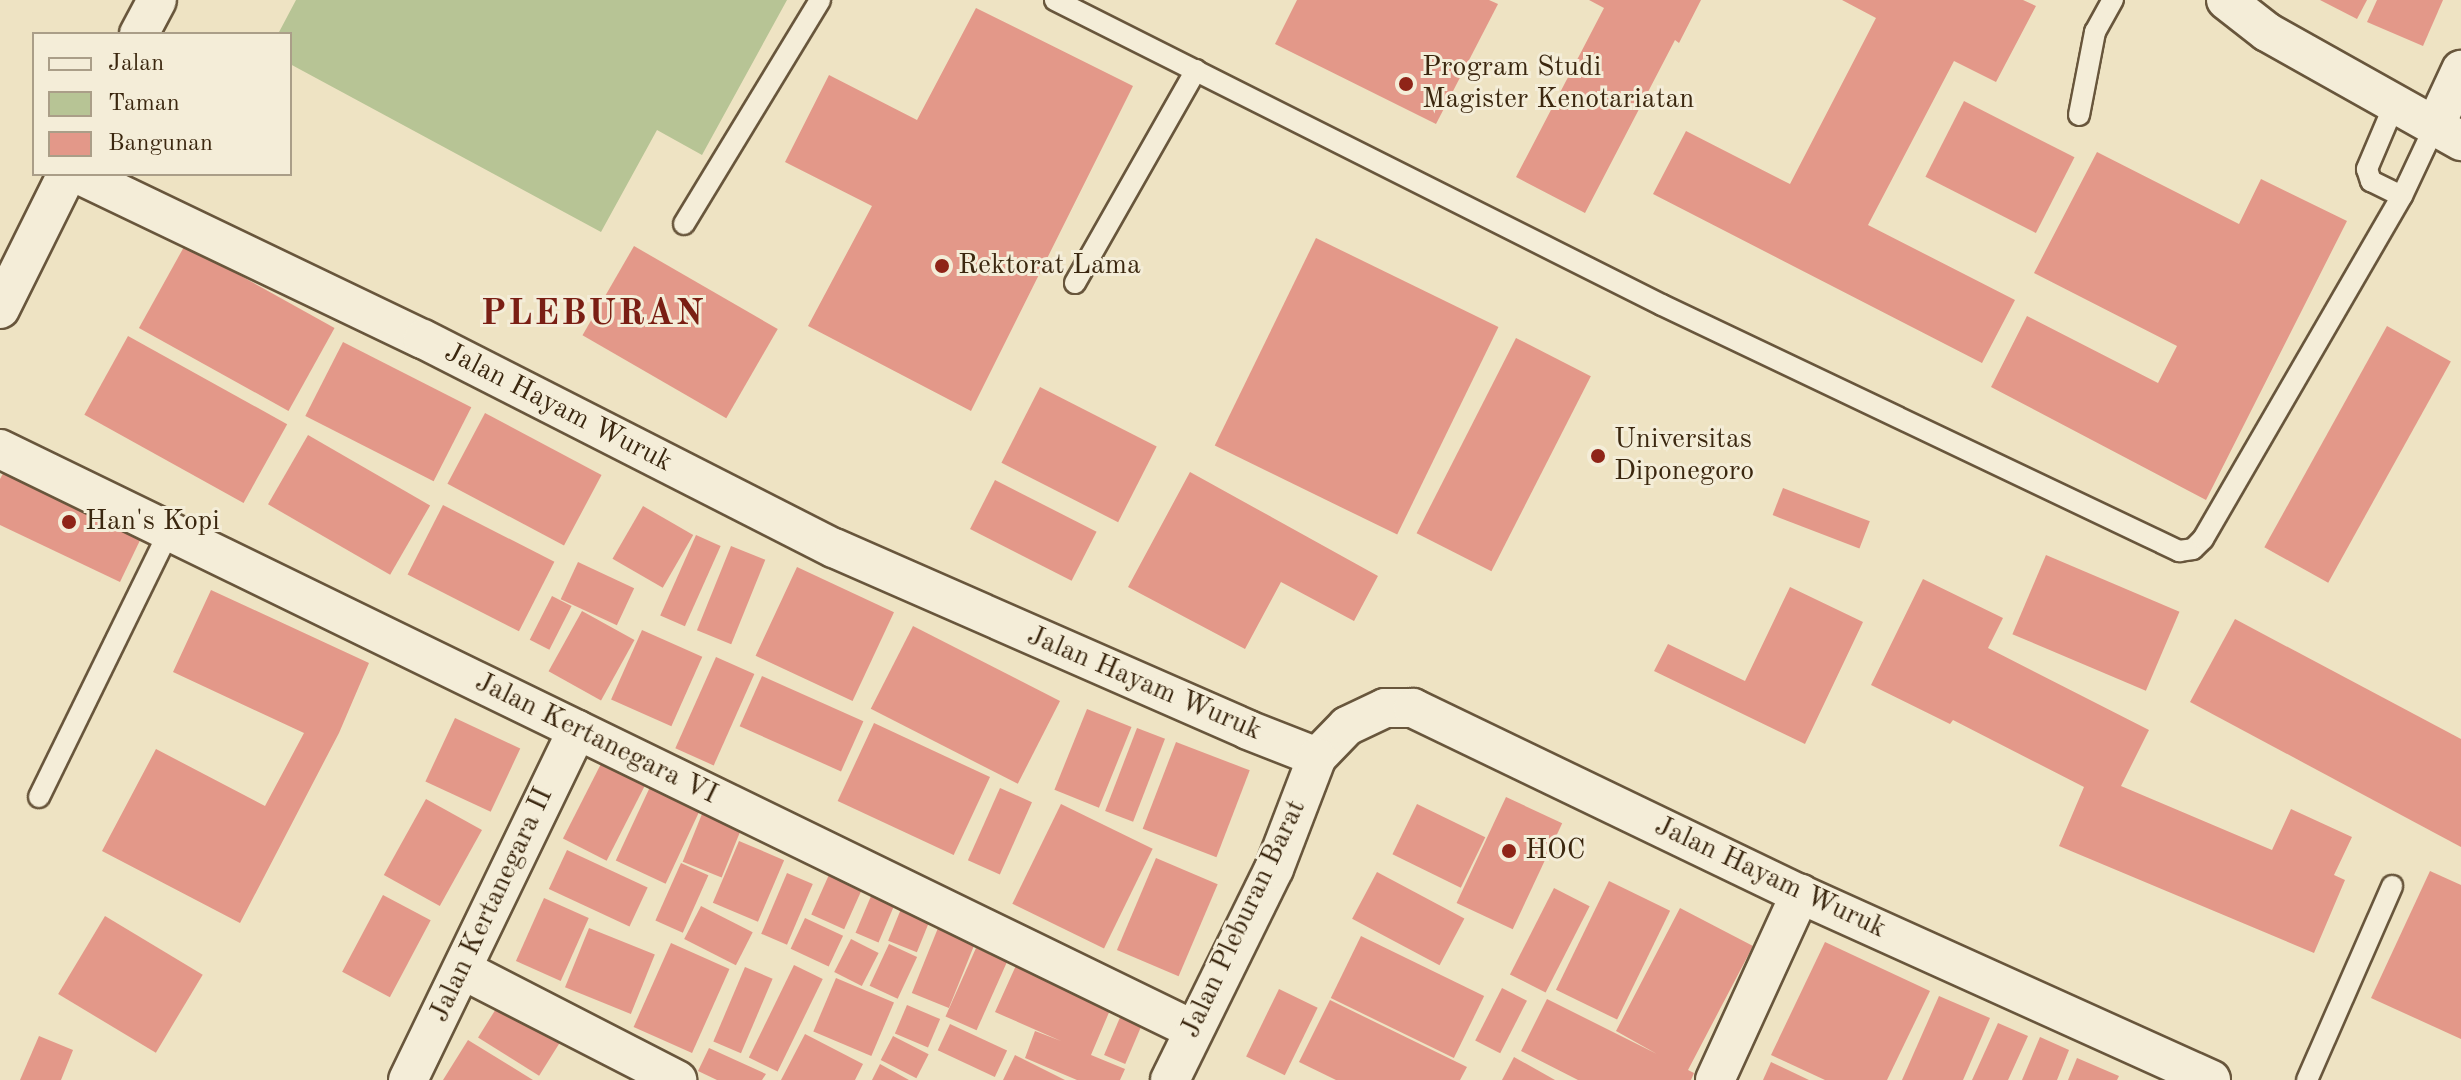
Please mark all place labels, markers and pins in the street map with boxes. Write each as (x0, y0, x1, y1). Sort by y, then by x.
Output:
place label: Program Studi Magister Kenotariatan (1422, 51, 1694, 117)
marker: Program Studi Magister Kenotariatan (1397, 75, 1415, 93)
place label: Rektorat Lama (958, 249, 1141, 283)
marker: Rektorat Lama (933, 257, 951, 275)
place label: Universitas Diponegoro (1614, 423, 1754, 489)
marker: Universitas Diponegoro (1589, 447, 1607, 465)
place label: Han's Kopi (85, 505, 220, 539)
marker: Han's Kopi (60, 513, 78, 531)
place label: HOC (1525, 834, 1585, 868)
marker: HOC (1500, 842, 1518, 860)

